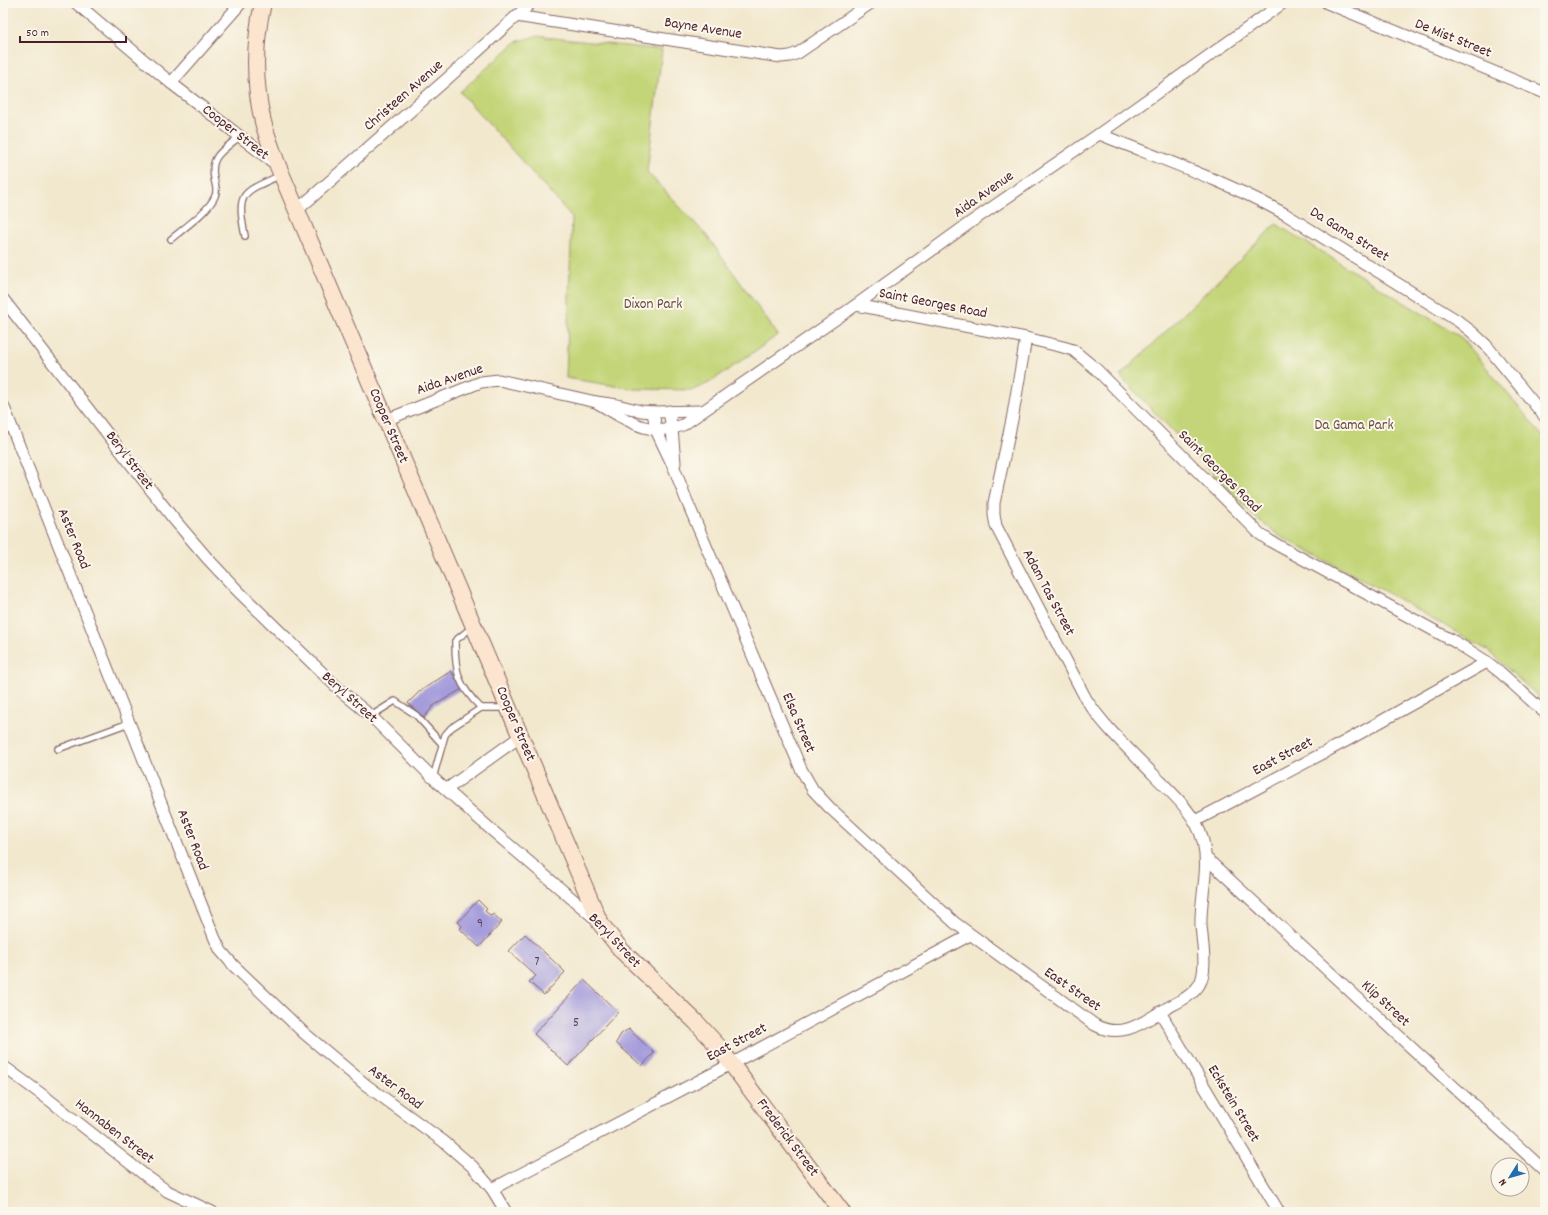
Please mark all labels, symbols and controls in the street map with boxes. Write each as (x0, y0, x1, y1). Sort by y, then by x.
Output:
street label: Bayne Avenue (663, 12, 744, 46)
street label: De Mist Street (1411, 14, 1495, 65)
scale bar (20, 18, 126, 44)
text: 50 m (26, 25, 49, 42)
street label: Christeen Avenue (359, 55, 449, 137)
street label: Cooper Street (197, 100, 274, 166)
street label: Aida Avenue (949, 166, 1019, 224)
street label: Da Gama Street (1305, 202, 1393, 268)
street label: Saint Georges Road (877, 283, 989, 325)
park label: Dixon Park (624, 294, 682, 316)
street label: Aida Avenue (414, 358, 487, 402)
street label: Cooper Street (362, 385, 414, 467)
park label: Da Gama Park (1314, 415, 1394, 437)
street label: Saint Georges Road (1172, 425, 1266, 519)
street label: Beryl Street (100, 427, 159, 495)
street label: Aster Road (51, 505, 95, 573)
street label: Adam Tas Street (1016, 546, 1080, 641)
street label: Beryl Street (316, 667, 382, 730)
street label: Cooper Street (489, 683, 541, 765)
street label: Elsa Street (775, 689, 821, 757)
street label: East Street (1249, 732, 1318, 782)
street label: Aster Road (170, 806, 214, 874)
street label: Beryl Street (582, 908, 646, 974)
house number: 9 (477, 915, 483, 934)
house number: 7 (535, 953, 540, 972)
street label: East Street (1039, 962, 1106, 1018)
street label: Klip Street (1356, 975, 1415, 1033)
house number: 5 (573, 1014, 579, 1033)
street label: East Street (703, 1018, 772, 1068)
street label: Aster Road (363, 1060, 427, 1116)
street label: Eckstein Street (1201, 1061, 1265, 1147)
street label: Hannaben Street (70, 1094, 159, 1170)
street label: Frederick Street (750, 1094, 824, 1182)
north arrow (1490, 1157, 1530, 1197)
text: N (1495, 1174, 1512, 1189)

